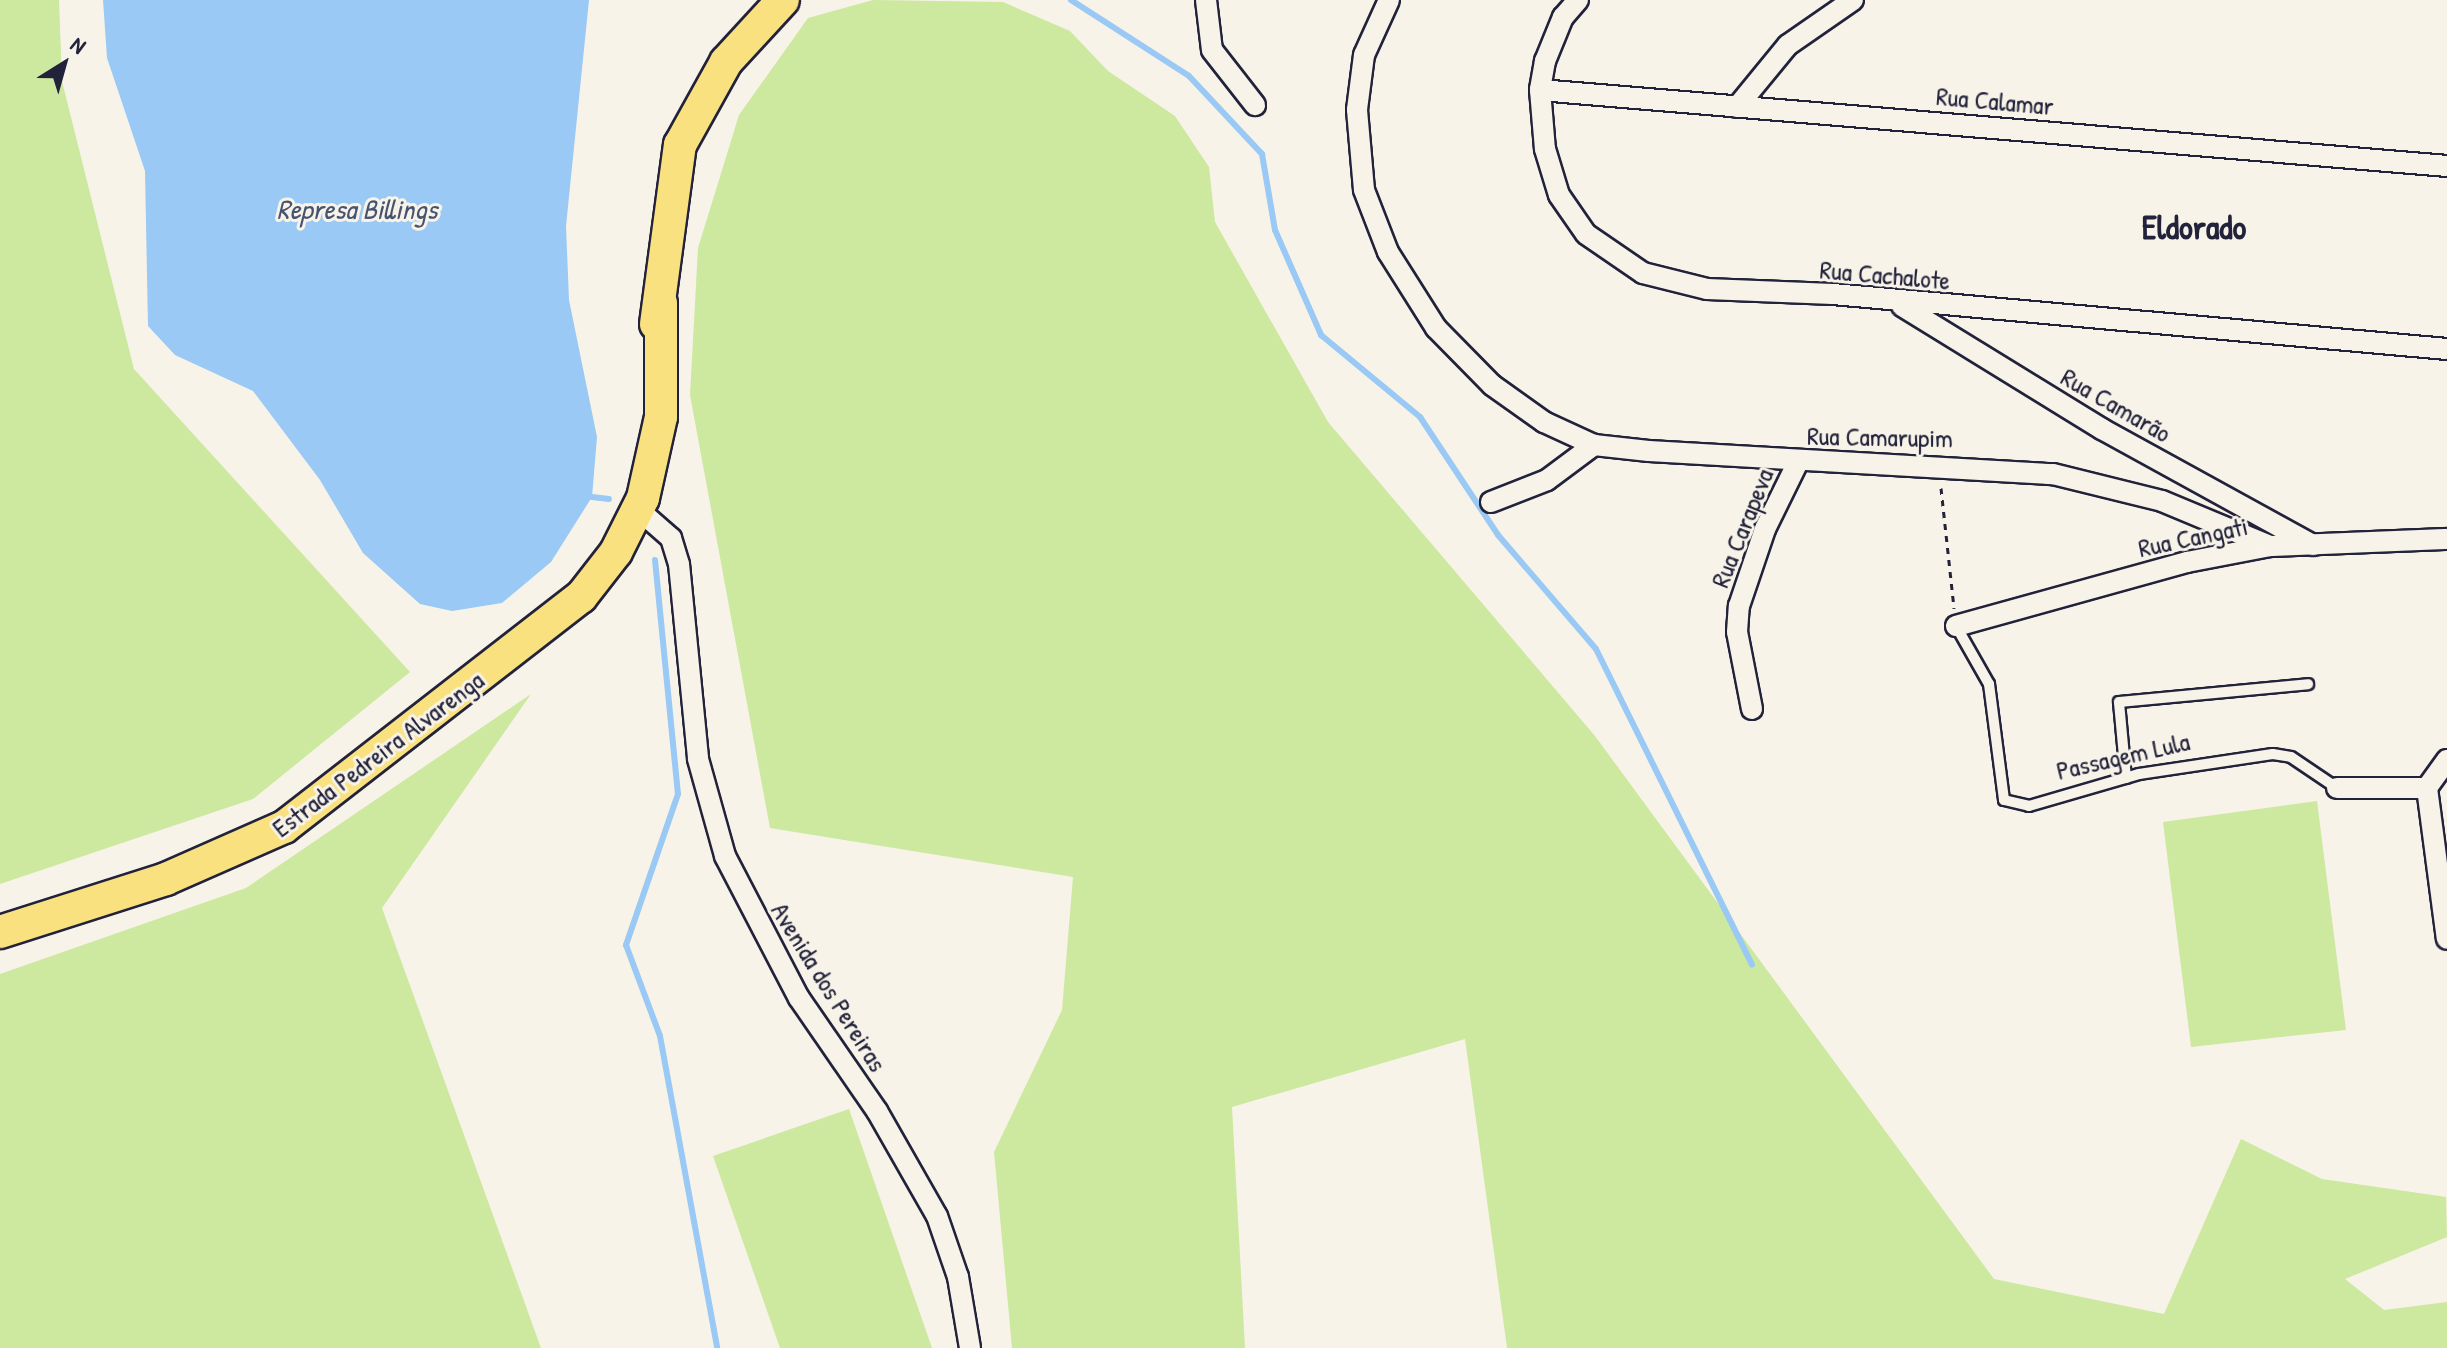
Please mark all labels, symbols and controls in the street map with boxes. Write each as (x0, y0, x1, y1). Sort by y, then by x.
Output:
north arrow (24, 24, 104, 104)
text: N (65, 29, 92, 60)
street label: Rua Calamar (1935, 80, 2055, 122)
water label: Represa Billings (277, 192, 437, 226)
district label: Eldorado (2142, 208, 2246, 248)
street label: Rua Cachalote (1819, 254, 1951, 296)
street label: Rua Camarão (2056, 361, 2176, 449)
street label: Rua Camarupim (1807, 420, 1953, 454)
street label: Rua Carapeva (1704, 464, 1780, 592)
street label: Rua Cangati (2135, 510, 2251, 564)
street label: Estrada Pedreira Alvarenga (266, 664, 490, 844)
street label: Passagem Lula (2053, 726, 2193, 786)
street label: Avenida dos Pereiras (765, 897, 893, 1077)

